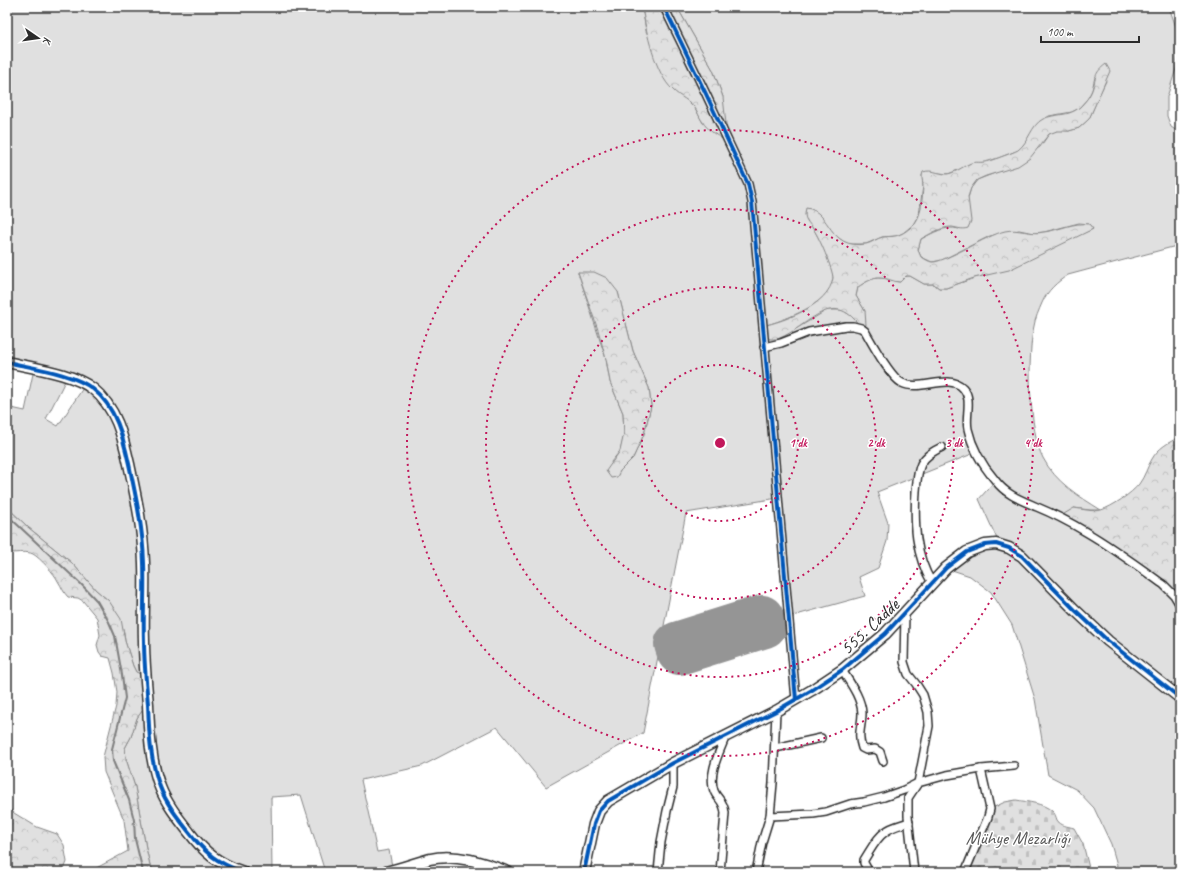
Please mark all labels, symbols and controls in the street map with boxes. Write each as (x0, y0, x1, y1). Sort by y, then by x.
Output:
north arrow (18, 18, 58, 58)
scale bar (1041, 18, 1139, 44)
text: 100 m (1047, 24, 1074, 40)
text: K (40, 36, 55, 47)
text: 1 dk (789, 435, 808, 451)
text: 2 dk (867, 435, 886, 451)
text: 3 dk (945, 435, 964, 451)
text: 4 dk (1024, 435, 1043, 451)
centre of rings (713, 436, 727, 450)
street label: 555. Cadde (835, 592, 906, 660)
park label: Mühye Mezarlığı (966, 826, 1072, 850)

